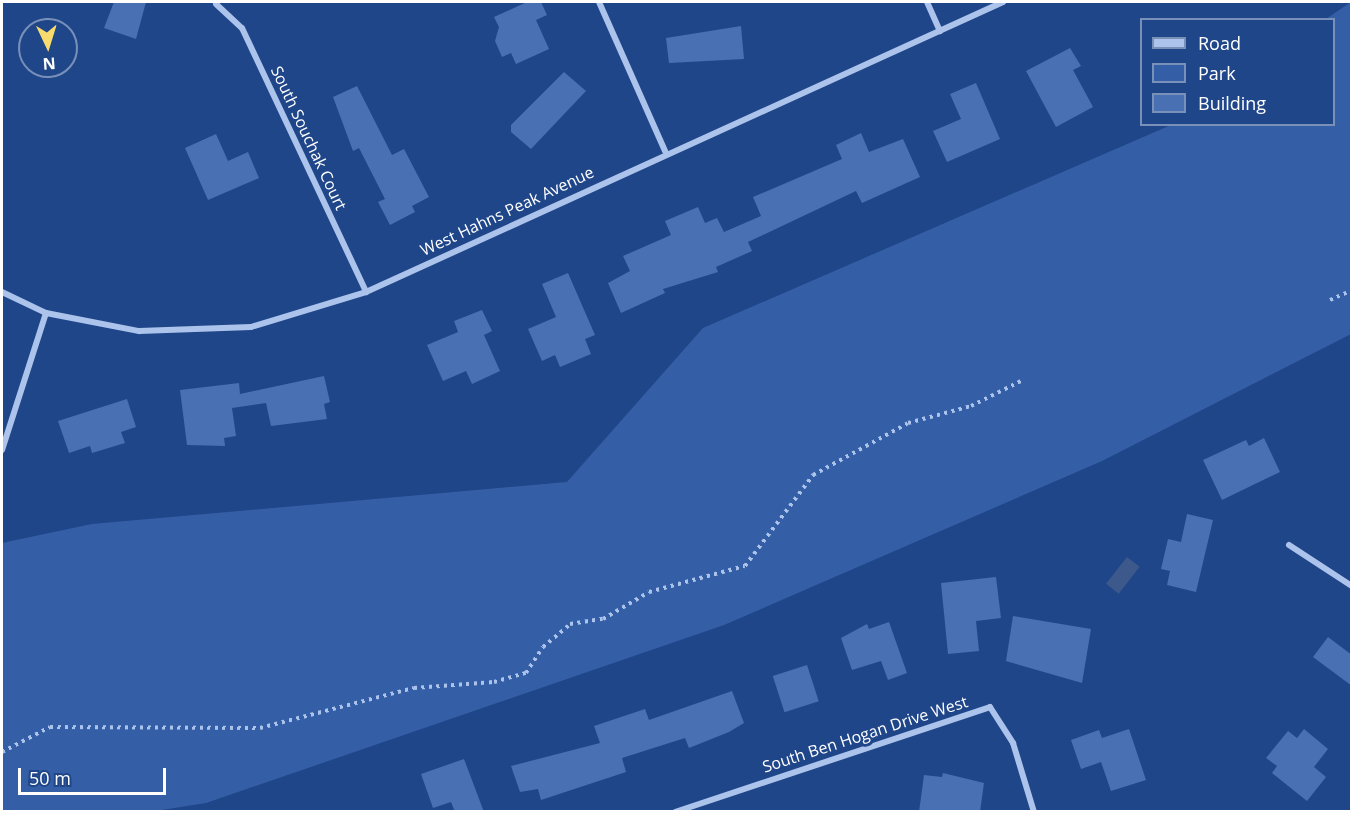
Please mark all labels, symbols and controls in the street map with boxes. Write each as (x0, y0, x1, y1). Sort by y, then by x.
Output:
north arrow (18, 18, 78, 78)
legend (1140, 18, 1335, 126)
text: Road (1198, 31, 1241, 55)
text: N (42, 53, 56, 75)
text: Park (1198, 61, 1236, 85)
street label: South Souchak Court (267, 63, 351, 213)
text: Building (1198, 91, 1266, 115)
street label: West Hahns Peak Avenue (417, 162, 597, 260)
street label: South Ben Hogan Drive West (760, 692, 970, 776)
scale bar (21, 756, 170, 794)
text: 50 m (29, 766, 71, 790)

